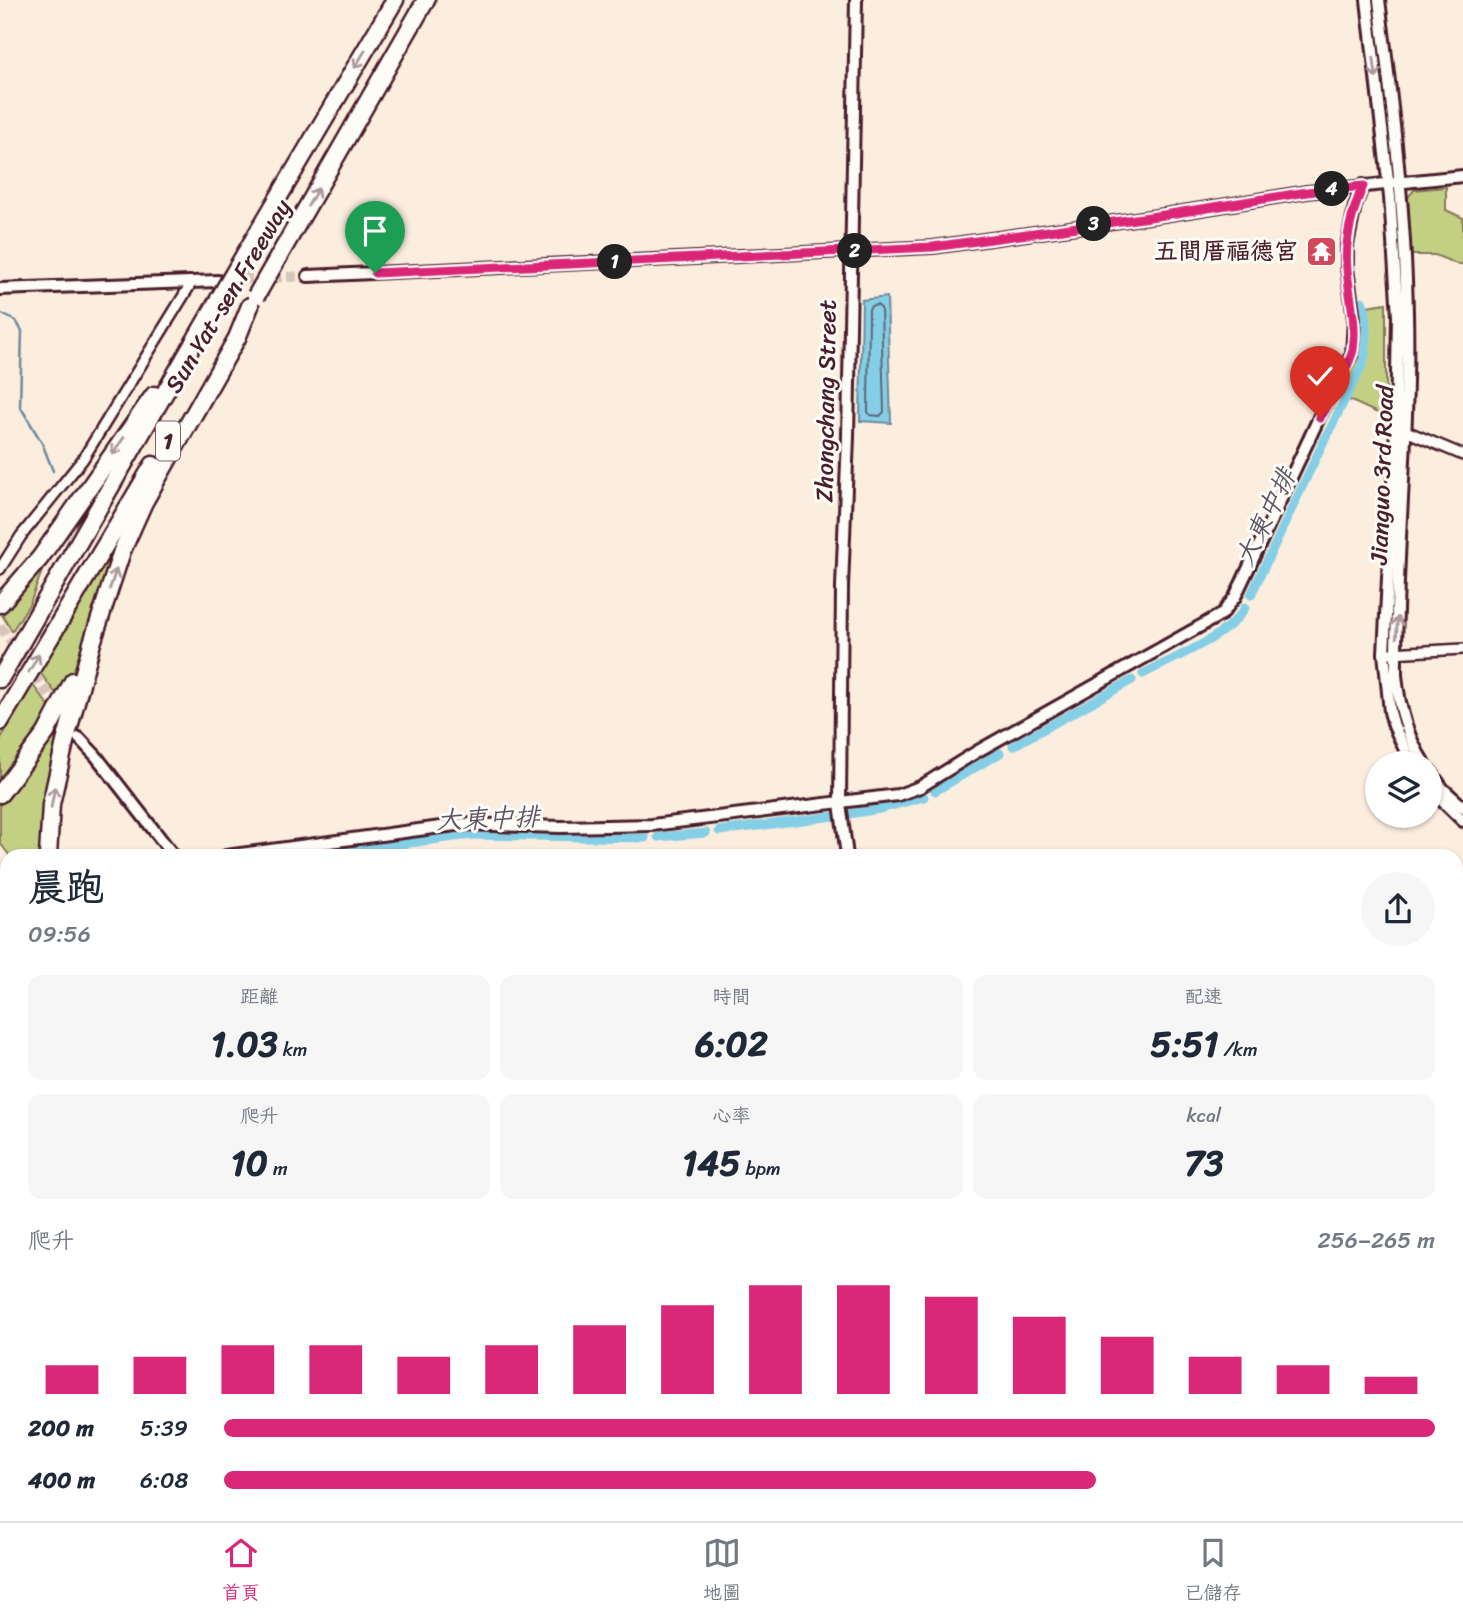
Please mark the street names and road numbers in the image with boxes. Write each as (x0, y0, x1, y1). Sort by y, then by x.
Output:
street label: Sun Yat-sen Freeway (153, 190, 303, 401)
street label: Zhongchang Street (803, 299, 849, 503)
street label: Jianguo 3rd Road (1358, 383, 1406, 566)
road number: 1 (156, 422, 180, 461)

